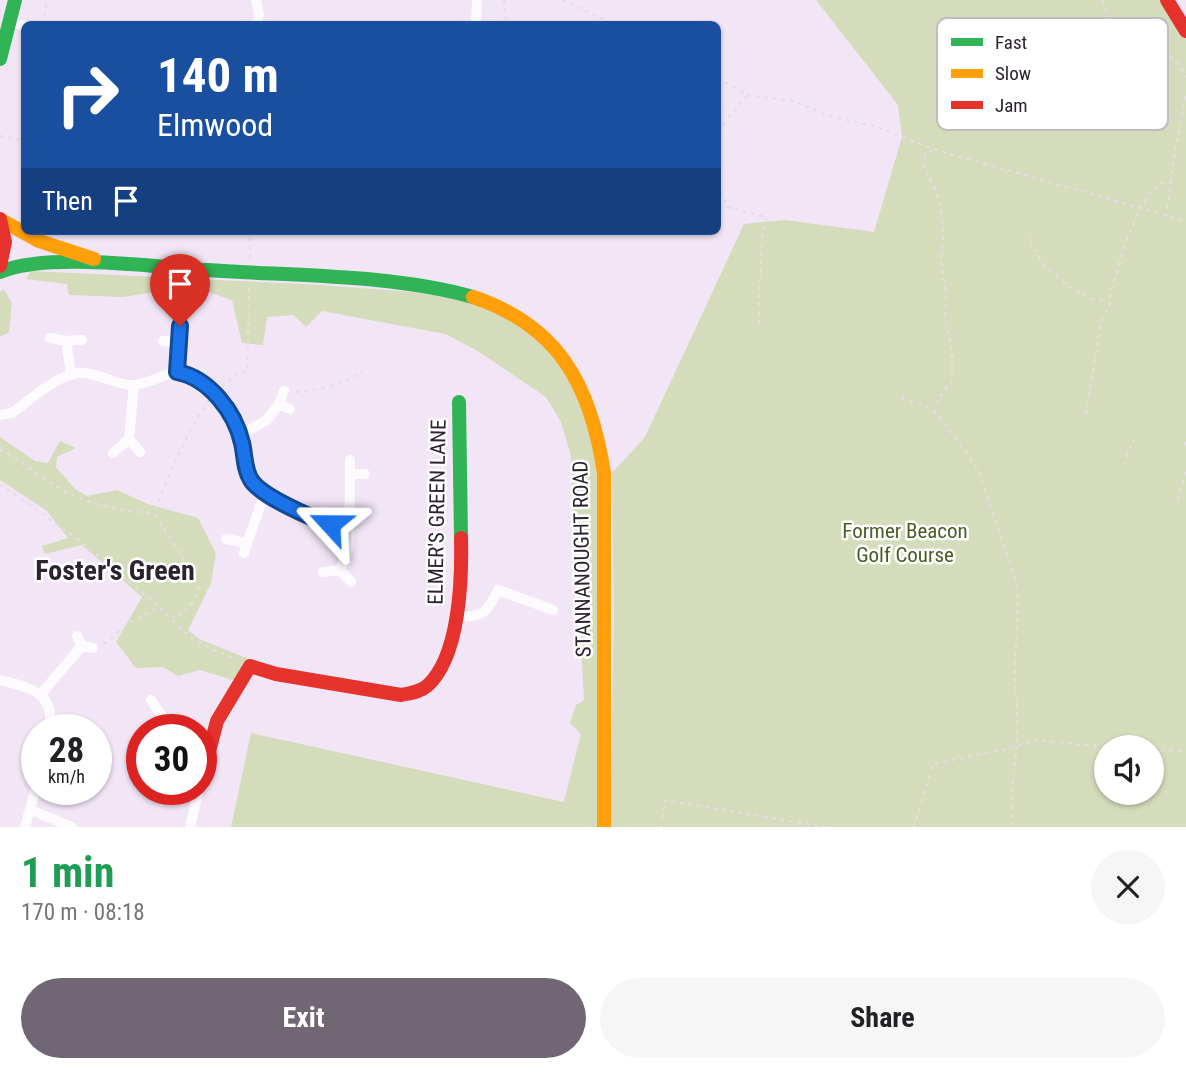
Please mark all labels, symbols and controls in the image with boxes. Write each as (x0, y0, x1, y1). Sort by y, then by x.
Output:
legend (937, 18, 1168, 130)
text: Fast (995, 31, 1027, 54)
text: 140 m (157, 47, 279, 104)
icon: right (42, 49, 133, 140)
text: Slow (995, 62, 1031, 85)
text: Jam (995, 94, 1028, 117)
text: Elmwood (157, 106, 273, 144)
icon: arrive (107, 182, 145, 220)
text: Then (42, 186, 93, 216)
pin (150, 254, 210, 326)
icon: arrive (161, 265, 199, 303)
street label: ELMER'S GREEN LANE (423, 419, 451, 605)
street label: STANNANOUGHT ROAD (568, 460, 596, 658)
position arrow (293, 487, 367, 561)
park label: Former Beacon Golf Course (842, 519, 968, 567)
district label: Foster's Green (35, 554, 195, 587)
speed limit sign: 30 (126, 714, 217, 805)
text: 28 (49, 730, 84, 771)
map controls (1094, 735, 1164, 805)
button: sound (1094, 735, 1164, 805)
text: km/h (48, 766, 85, 787)
text: 1 min (21, 848, 114, 897)
button: close (1091, 850, 1165, 924)
text: 170 m · 08:18 (21, 899, 145, 926)
button: Exit (21, 978, 586, 1058)
button: Share (600, 978, 1165, 1058)

